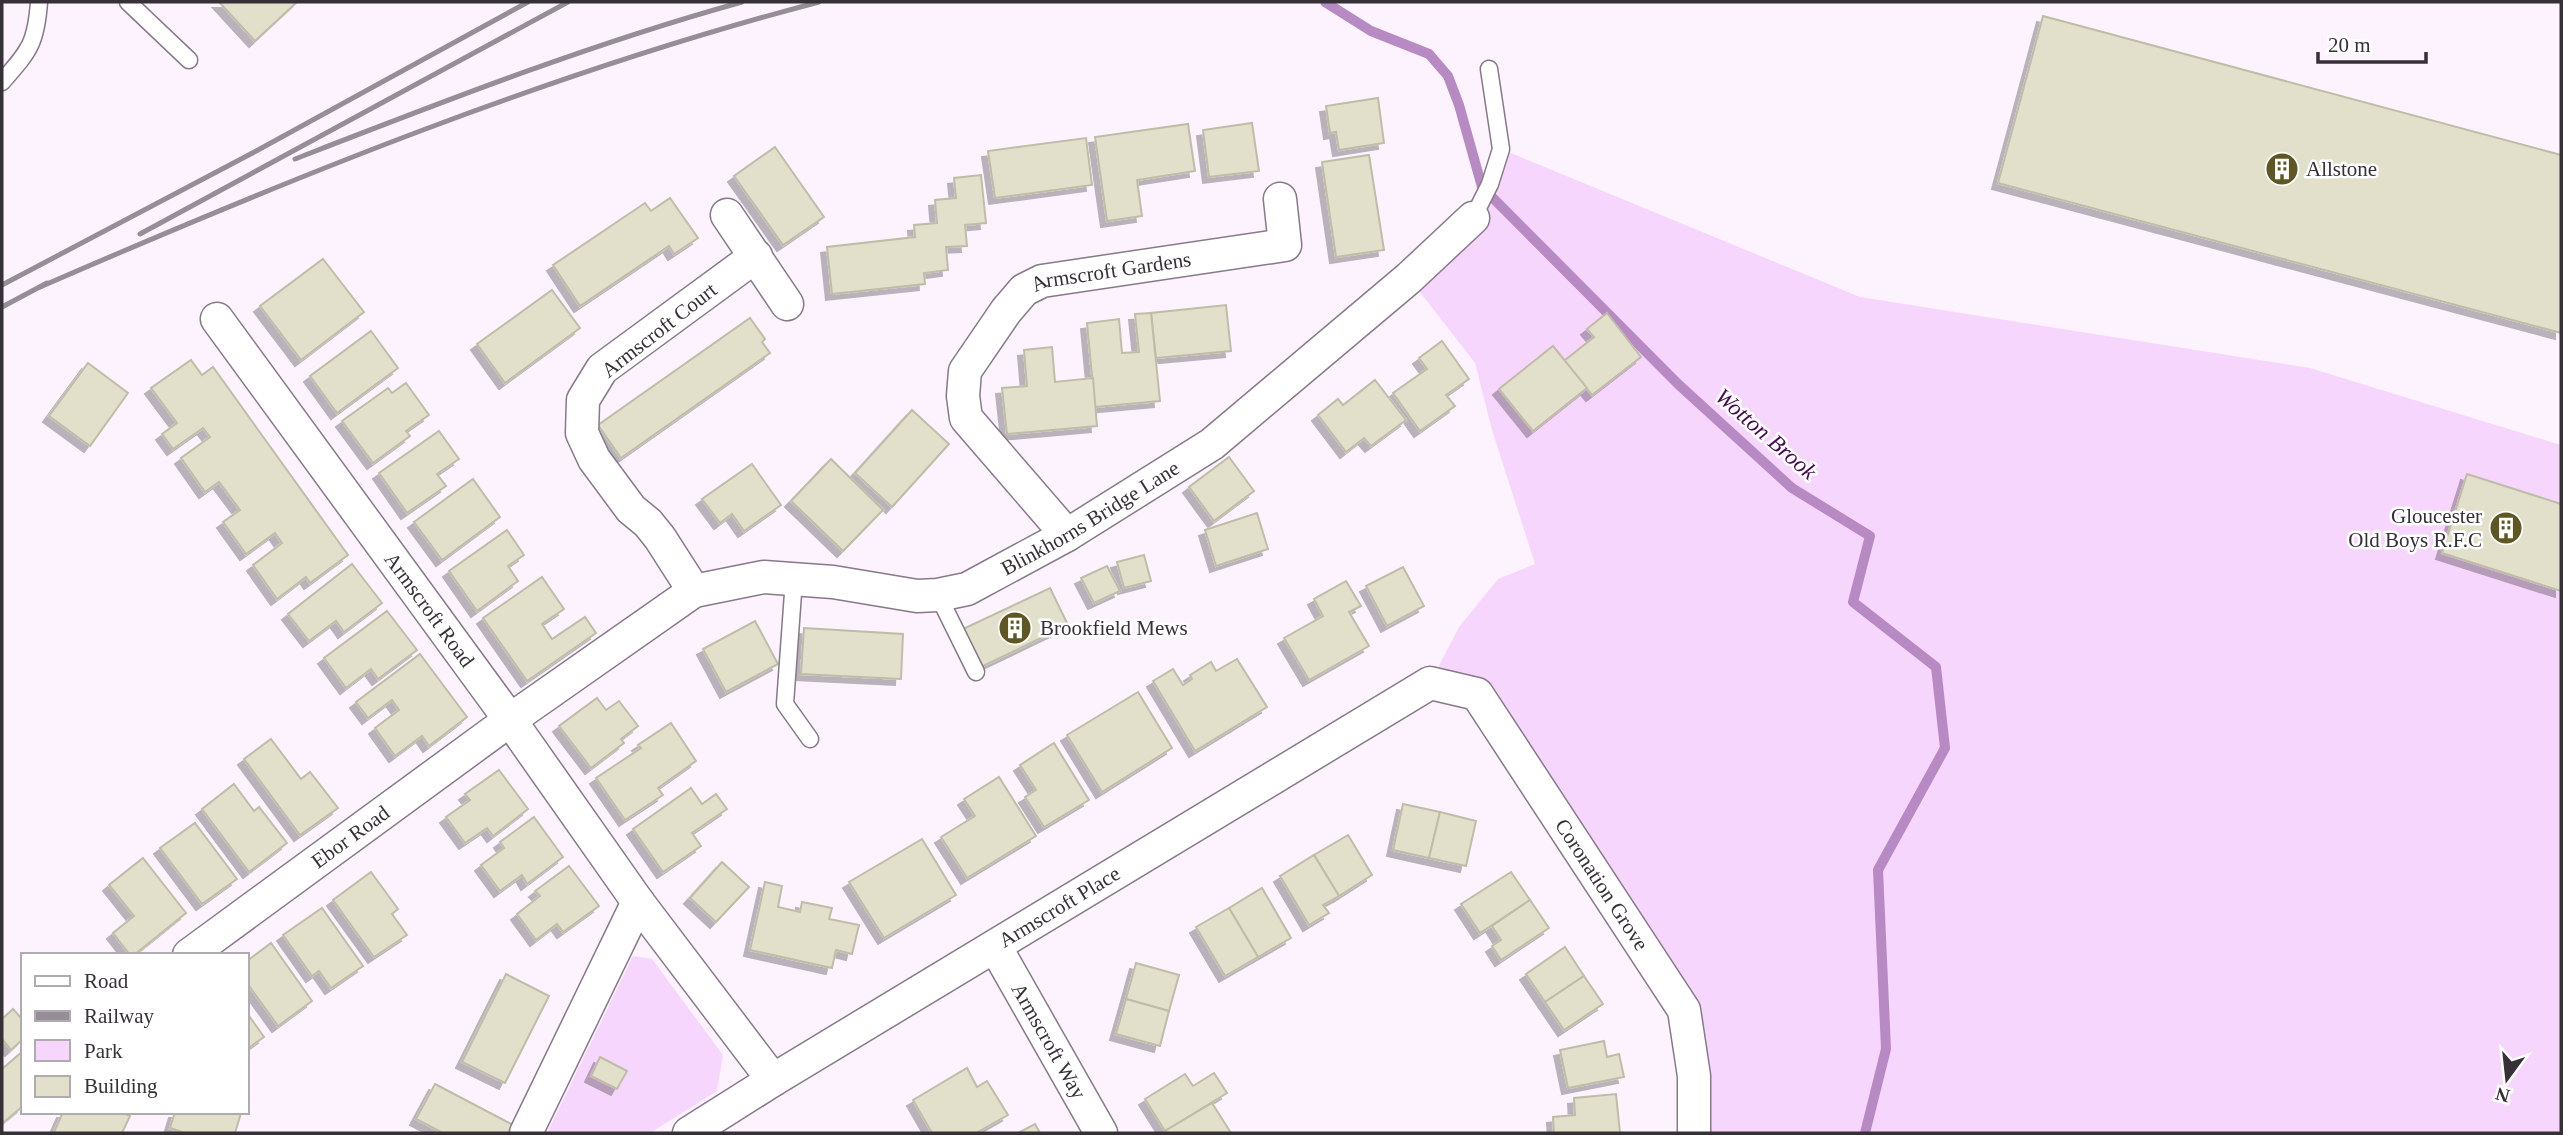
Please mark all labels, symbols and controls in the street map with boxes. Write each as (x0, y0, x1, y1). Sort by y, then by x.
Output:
scale bar (2318, 21, 2426, 65)
text: 20 m (2328, 33, 2371, 57)
building icon: Allstone (2263, 150, 2301, 188)
place label: Allstone (2306, 157, 2377, 181)
street label: Armscroft Gardens (1027, 247, 1193, 297)
street label: Armscroft Court (597, 278, 721, 382)
water label: Wotton Brook (1710, 383, 1822, 485)
street label: Blinkhorns Bridge Lane (997, 456, 1183, 580)
place label: Gloucester Old Boys R.F.C (2348, 504, 2482, 552)
building icon: Gloucester Old Boys R.F.C (2487, 509, 2525, 547)
street label: Armscroft Road (380, 548, 479, 672)
building icon: Brookfield Mews (996, 609, 1034, 647)
place label: Brookfield Mews (1040, 616, 1188, 640)
street label: Ebor Road (307, 800, 394, 873)
street label: Coronation Grove (1550, 814, 1654, 955)
street label: Armscroft Place (995, 861, 1124, 953)
legend (21, 953, 248, 1114)
text: Road (84, 969, 129, 993)
street label: Armscroft Way (1006, 979, 1091, 1104)
text: Railway (84, 1004, 154, 1028)
text: Park (84, 1039, 123, 1063)
north arrow (2472, 1044, 2542, 1114)
text: Building (84, 1074, 158, 1098)
text: N (2493, 1083, 2512, 1107)

